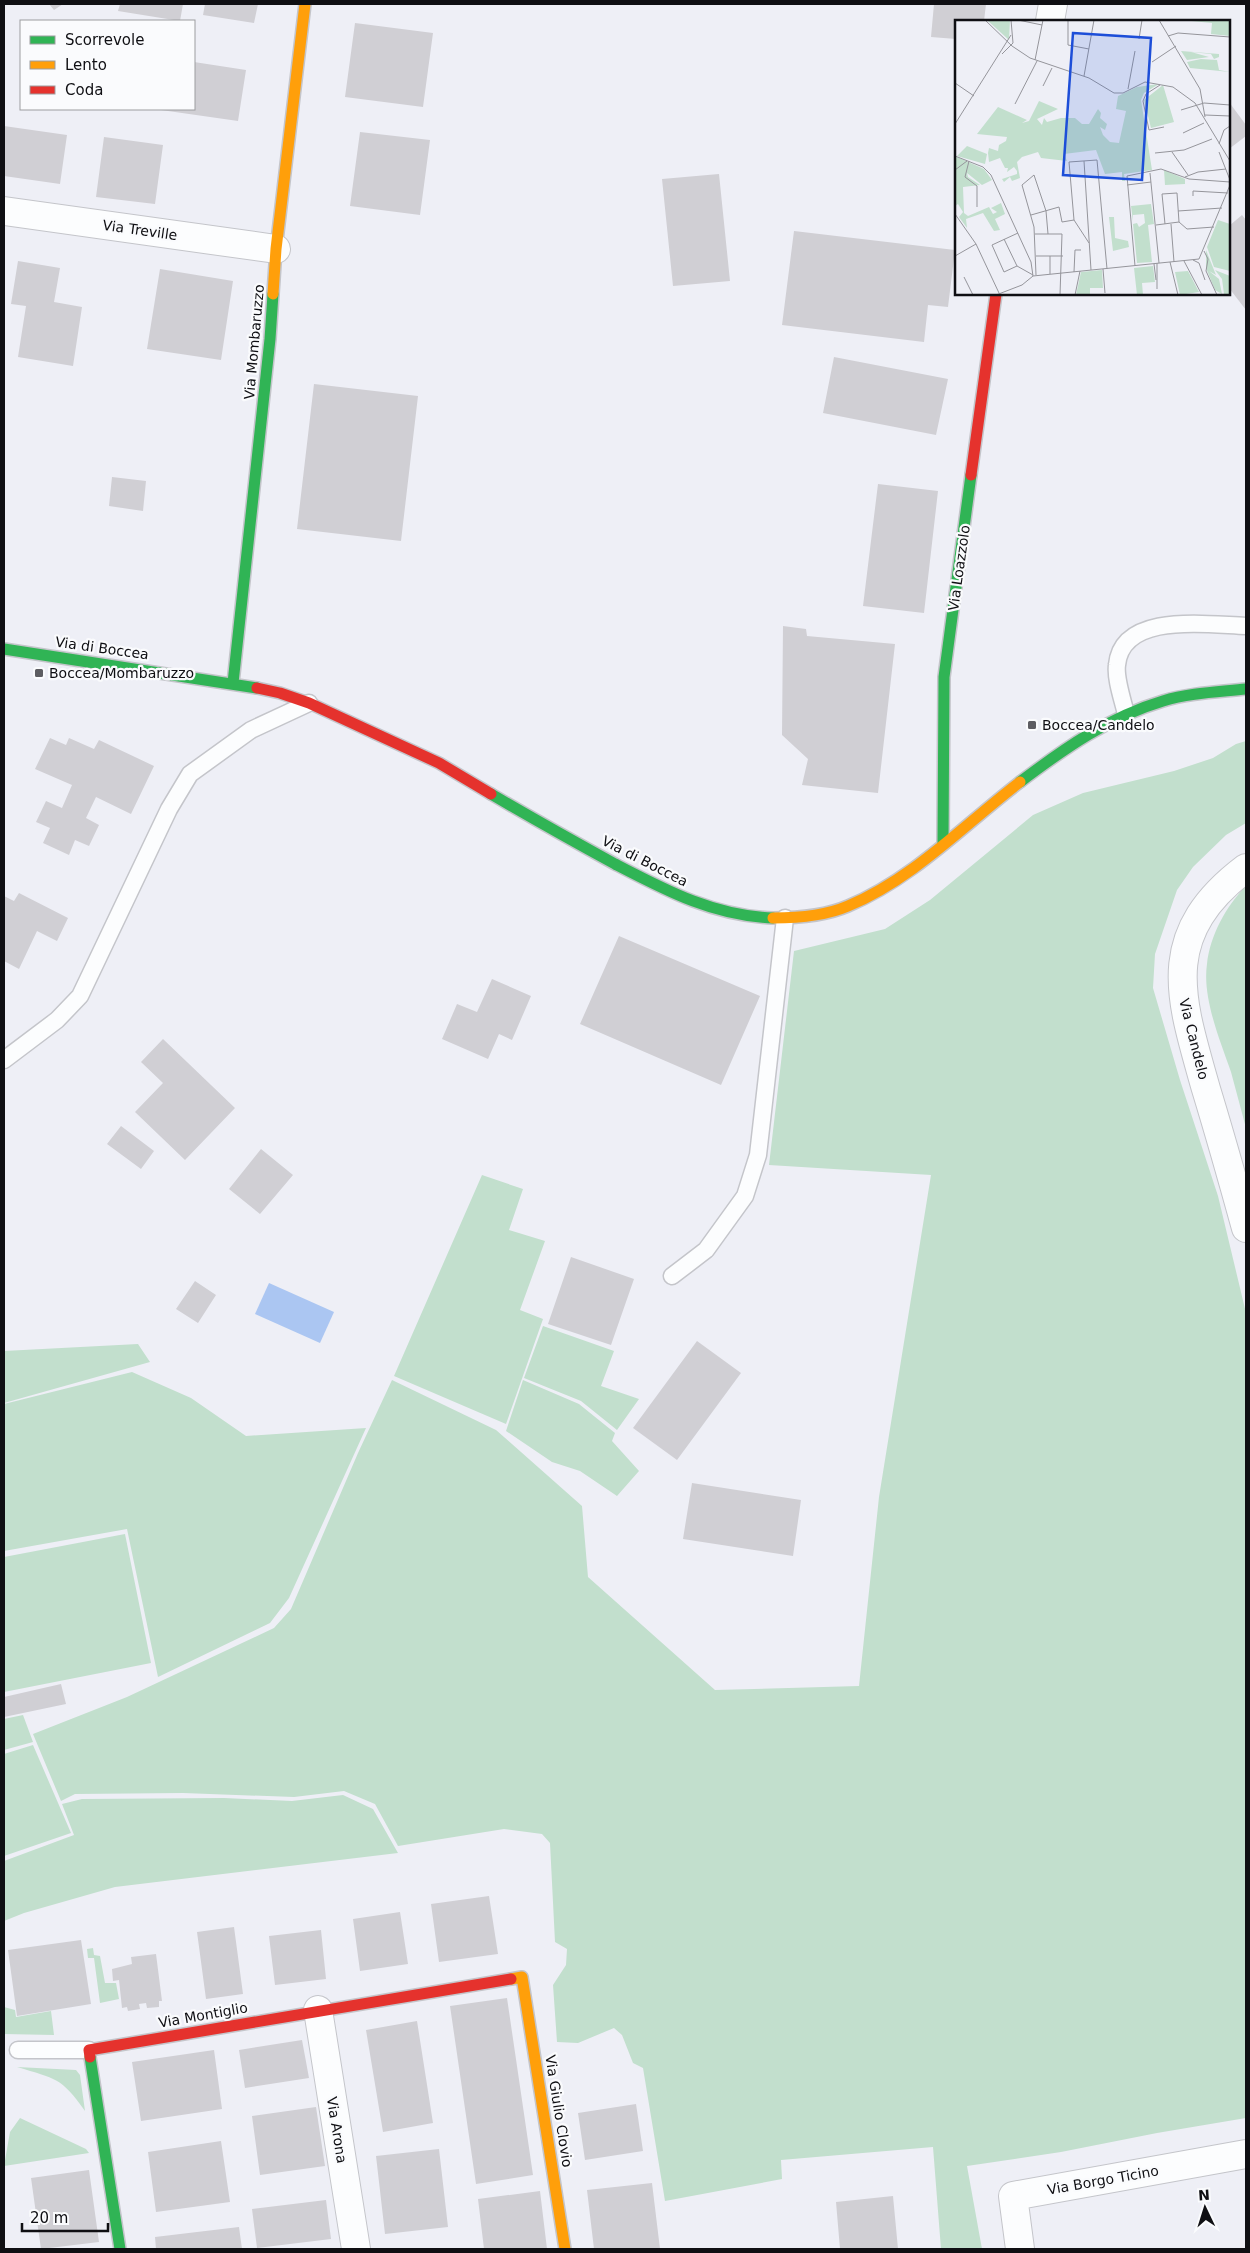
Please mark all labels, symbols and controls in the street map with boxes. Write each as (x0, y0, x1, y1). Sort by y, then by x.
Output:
legend (20, 20, 195, 110)
inset map (955, 20, 1230, 295)
text: Scorrevole (65, 31, 144, 49)
text: Lento (65, 56, 107, 74)
text: Coda (65, 81, 103, 99)
street label: Via Treville (102, 217, 178, 243)
street label: Via Mombaruzzo (241, 284, 267, 400)
street label: Via Loazzolo (945, 524, 973, 612)
street label: Via di Boccea (54, 634, 150, 662)
place label: Boccea/Mombaruzzo (49, 665, 194, 681)
marker: Boccea/Mombaruzzo (33, 667, 45, 679)
place label: Boccea/Candelo (1042, 717, 1155, 733)
marker: Boccea/Candelo (1026, 719, 1038, 731)
street label: Via di Boccea (599, 832, 691, 890)
street label: Via Candelo (1176, 997, 1212, 1081)
street label: Via Montiglio (157, 1999, 249, 2031)
street label: Via Giulio Clovio (542, 2054, 576, 2168)
street label: Via Arona (324, 2096, 350, 2164)
street label: Via Borgo Ticino (1046, 2162, 1160, 2198)
north arrow (1180, 2183, 1230, 2233)
text: N (1198, 2187, 1210, 2203)
scale bar (22, 2200, 109, 2232)
text: 20 m (30, 2209, 68, 2227)

